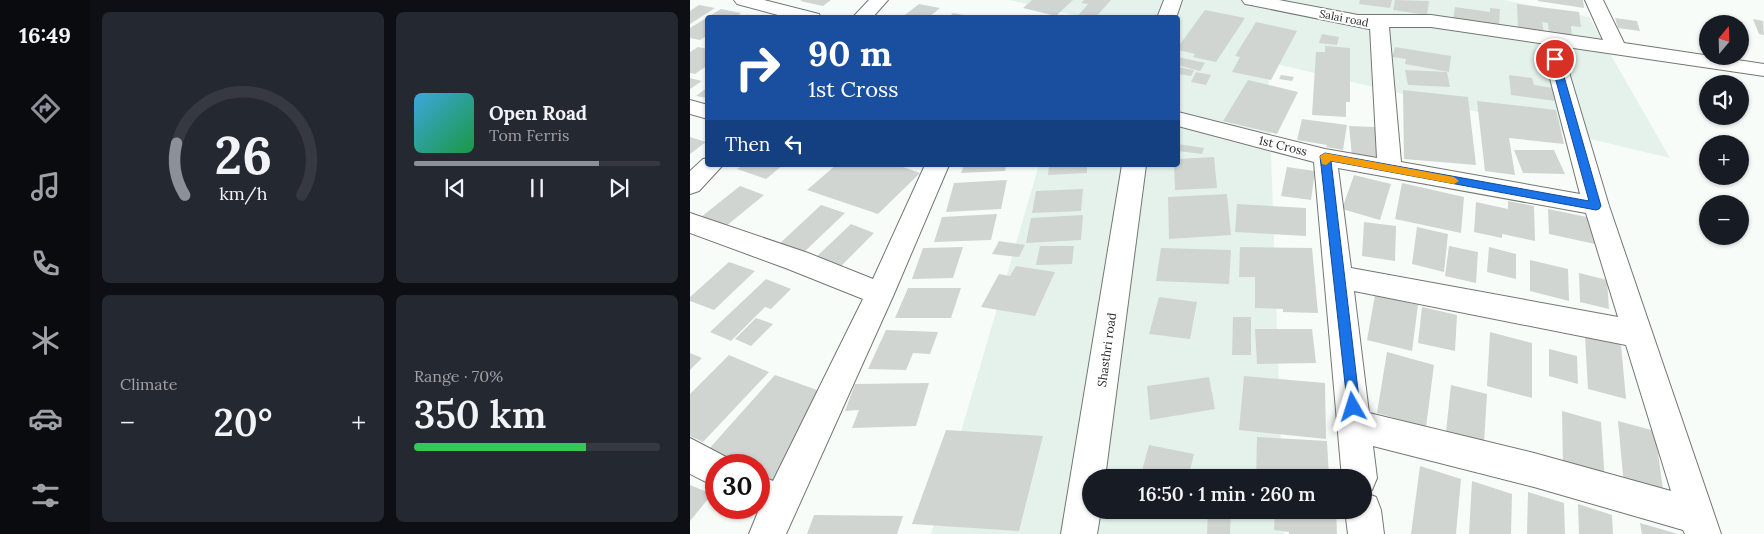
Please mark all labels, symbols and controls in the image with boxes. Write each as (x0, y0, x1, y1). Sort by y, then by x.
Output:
street label: Salai road (1318, 6, 1370, 30)
north arrow (1699, 15, 1749, 65)
map controls (1699, 15, 1749, 245)
text: 16:49 (19, 21, 71, 49)
text: 90 m (808, 31, 892, 76)
icon: right (725, 35, 790, 100)
pin (1534, 38, 1576, 80)
icon: arrive (1541, 45, 1569, 73)
text: 1st Cross (808, 75, 899, 103)
button: sound (1699, 75, 1749, 125)
icon: directions (28, 91, 63, 126)
text: Open Road (489, 101, 587, 125)
text: 26 (214, 122, 272, 188)
text: Tom Ferris (489, 125, 569, 145)
icon: left (780, 130, 808, 158)
text: Then (725, 132, 770, 156)
street label: 1st Cross (1257, 132, 1309, 159)
button: + (1699, 135, 1749, 185)
icon: music (28, 169, 63, 204)
icon: previous (441, 174, 469, 202)
icon: pause (523, 174, 551, 202)
icon: next (605, 174, 633, 202)
text: km/h (219, 182, 267, 205)
button: − (1699, 195, 1749, 245)
icon: phone (28, 246, 63, 281)
street label: Shasthri road (1094, 312, 1119, 388)
icon: climate (28, 323, 63, 358)
text: Range · 70% (414, 366, 503, 386)
text: Climate (120, 374, 177, 394)
position arrow (1326, 380, 1378, 432)
text: 350 km (414, 390, 546, 438)
text: 20° (213, 398, 273, 446)
icon: car (28, 401, 63, 436)
text: − (120, 405, 135, 441)
text: + (351, 405, 366, 441)
speed limit sign: 30 (705, 454, 770, 519)
icon: filters (28, 478, 63, 513)
text: 16:50 · 1 min · 260 m (1138, 482, 1316, 506)

